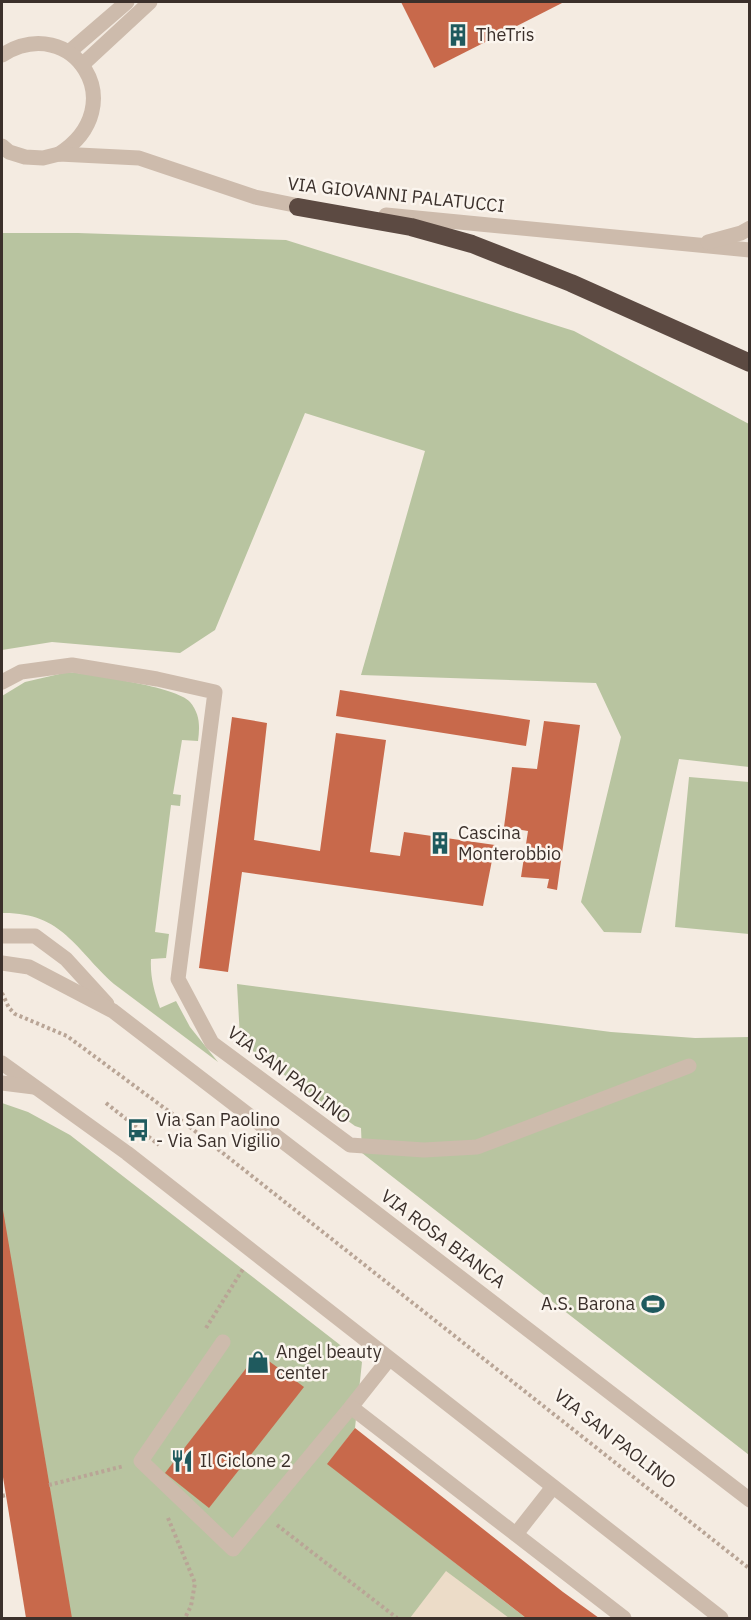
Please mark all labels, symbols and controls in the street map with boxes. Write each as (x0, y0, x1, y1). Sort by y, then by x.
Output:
building icon: TheTris (445, 22, 471, 48)
place label: TheTris (476, 23, 535, 46)
street label: VIA GIOVANNI PALATUCCI (286, 172, 506, 217)
place label: Cascina Monterobbio (458, 821, 561, 865)
building icon: Cascina Monterobbio (427, 830, 453, 856)
street label: VIA SAN PAOLINO (223, 1021, 356, 1129)
place label: Via San Paolino - Via San Vigilio (156, 1108, 280, 1152)
bus stop icon: Via San Paolino - Via San Vigilio (125, 1117, 151, 1143)
street label: VIA ROSA BIANCA (376, 1184, 511, 1293)
sports icon: A.S. Barona (640, 1291, 666, 1317)
place label: A.S. Barona (541, 1292, 635, 1315)
place label: Angel beauty center (276, 1340, 382, 1384)
shop icon: Angel beauty center (245, 1349, 271, 1375)
street label: VIA SAN PAOLINO (550, 1384, 681, 1493)
restaurant icon: Il Ciclone 2 (169, 1448, 195, 1474)
place label: Il Ciclone 2 (200, 1449, 291, 1472)

